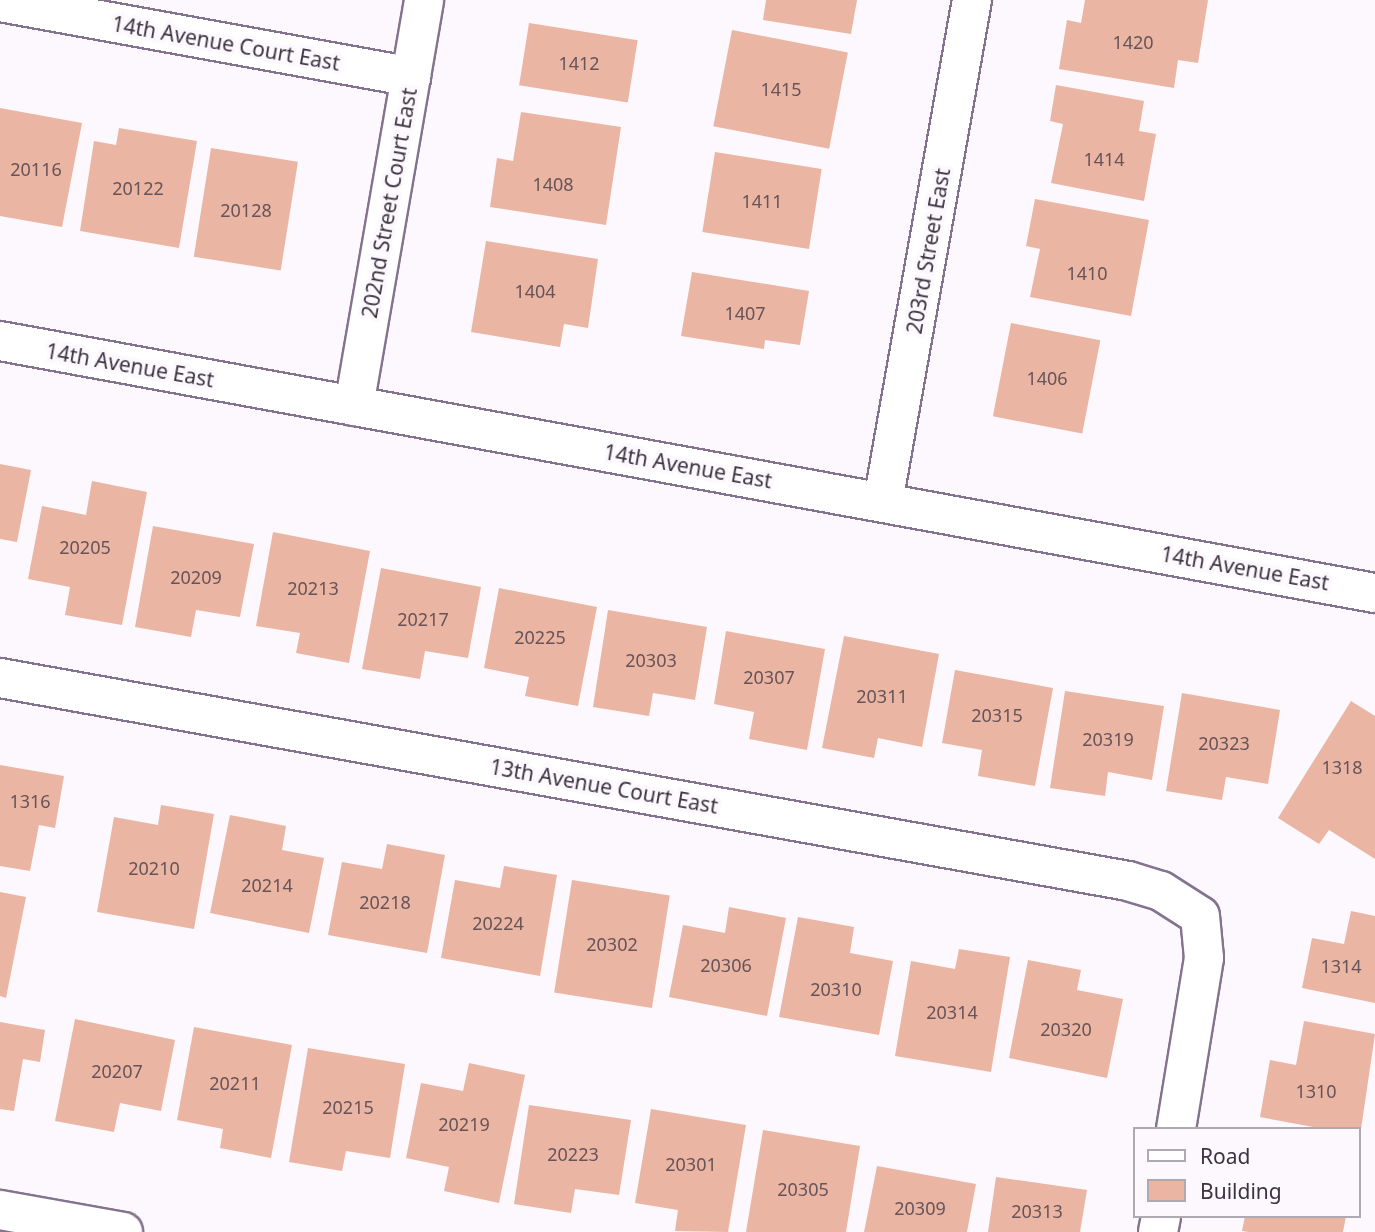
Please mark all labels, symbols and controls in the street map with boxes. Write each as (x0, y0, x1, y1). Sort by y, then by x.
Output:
street label: 14th Avenue Court East (110, 11, 342, 75)
house number: 1420 (1112, 31, 1154, 53)
house number: 1412 (558, 52, 600, 74)
house number: 1415 (760, 78, 802, 100)
street label: 202nd Street Court East (356, 86, 422, 320)
house number: 1414 (1083, 148, 1125, 170)
house number: 20116 (10, 158, 62, 180)
street label: 203rd Street East (901, 166, 955, 336)
house number: 1408 (532, 173, 574, 195)
house number: 20122 (112, 177, 164, 199)
house number: 1411 (741, 190, 783, 212)
house number: 20128 (220, 199, 272, 221)
house number: 1410 (1066, 262, 1108, 284)
house number: 1404 (514, 280, 556, 302)
house number: 1407 (724, 302, 766, 324)
street label: 14th Avenue East (44, 338, 216, 392)
house number: 1406 (1026, 367, 1068, 389)
street label: 14th Avenue East (602, 439, 774, 493)
house number: 20205 (59, 536, 111, 558)
street label: 14th Avenue East (1159, 541, 1331, 595)
house number: 20209 (170, 566, 222, 588)
house number: 20213 (287, 577, 339, 599)
house number: 20217 (397, 608, 449, 630)
house number: 20225 (514, 626, 566, 648)
house number: 20303 (625, 649, 677, 671)
house number: 20307 (743, 666, 795, 688)
house number: 20311 (856, 685, 908, 707)
house number: 20315 (971, 704, 1023, 726)
house number: 20319 (1082, 728, 1134, 750)
house number: 20323 (1198, 732, 1250, 754)
street label: 13th Avenue Court East (488, 754, 720, 818)
house number: 1318 (1321, 756, 1363, 778)
house number: 1316 (9, 790, 51, 812)
house number: 20210 (128, 857, 180, 879)
house number: 20214 (241, 874, 293, 896)
house number: 20218 (359, 891, 411, 913)
house number: 20224 (472, 912, 524, 934)
house number: 20302 (586, 933, 638, 955)
house number: 20306 (700, 954, 752, 976)
house number: 1314 (1320, 955, 1362, 977)
house number: 20310 (810, 978, 862, 1000)
house number: 20314 (926, 1001, 978, 1023)
house number: 20320 (1040, 1018, 1092, 1040)
house number: 20207 (91, 1060, 143, 1082)
house number: 20211 (209, 1072, 261, 1094)
house number: 1310 (1295, 1080, 1337, 1102)
house number: 20215 (322, 1096, 374, 1118)
house number: 20219 (438, 1113, 490, 1135)
legend (1134, 1127, 1361, 1218)
text: Road (1200, 1142, 1250, 1170)
house number: 20223 (547, 1143, 599, 1165)
house number: 20301 (665, 1153, 717, 1175)
text: Building (1200, 1177, 1282, 1205)
house number: 20305 (777, 1178, 829, 1200)
house number: 20309 (894, 1197, 946, 1219)
house number: 20313 (1011, 1200, 1063, 1222)

